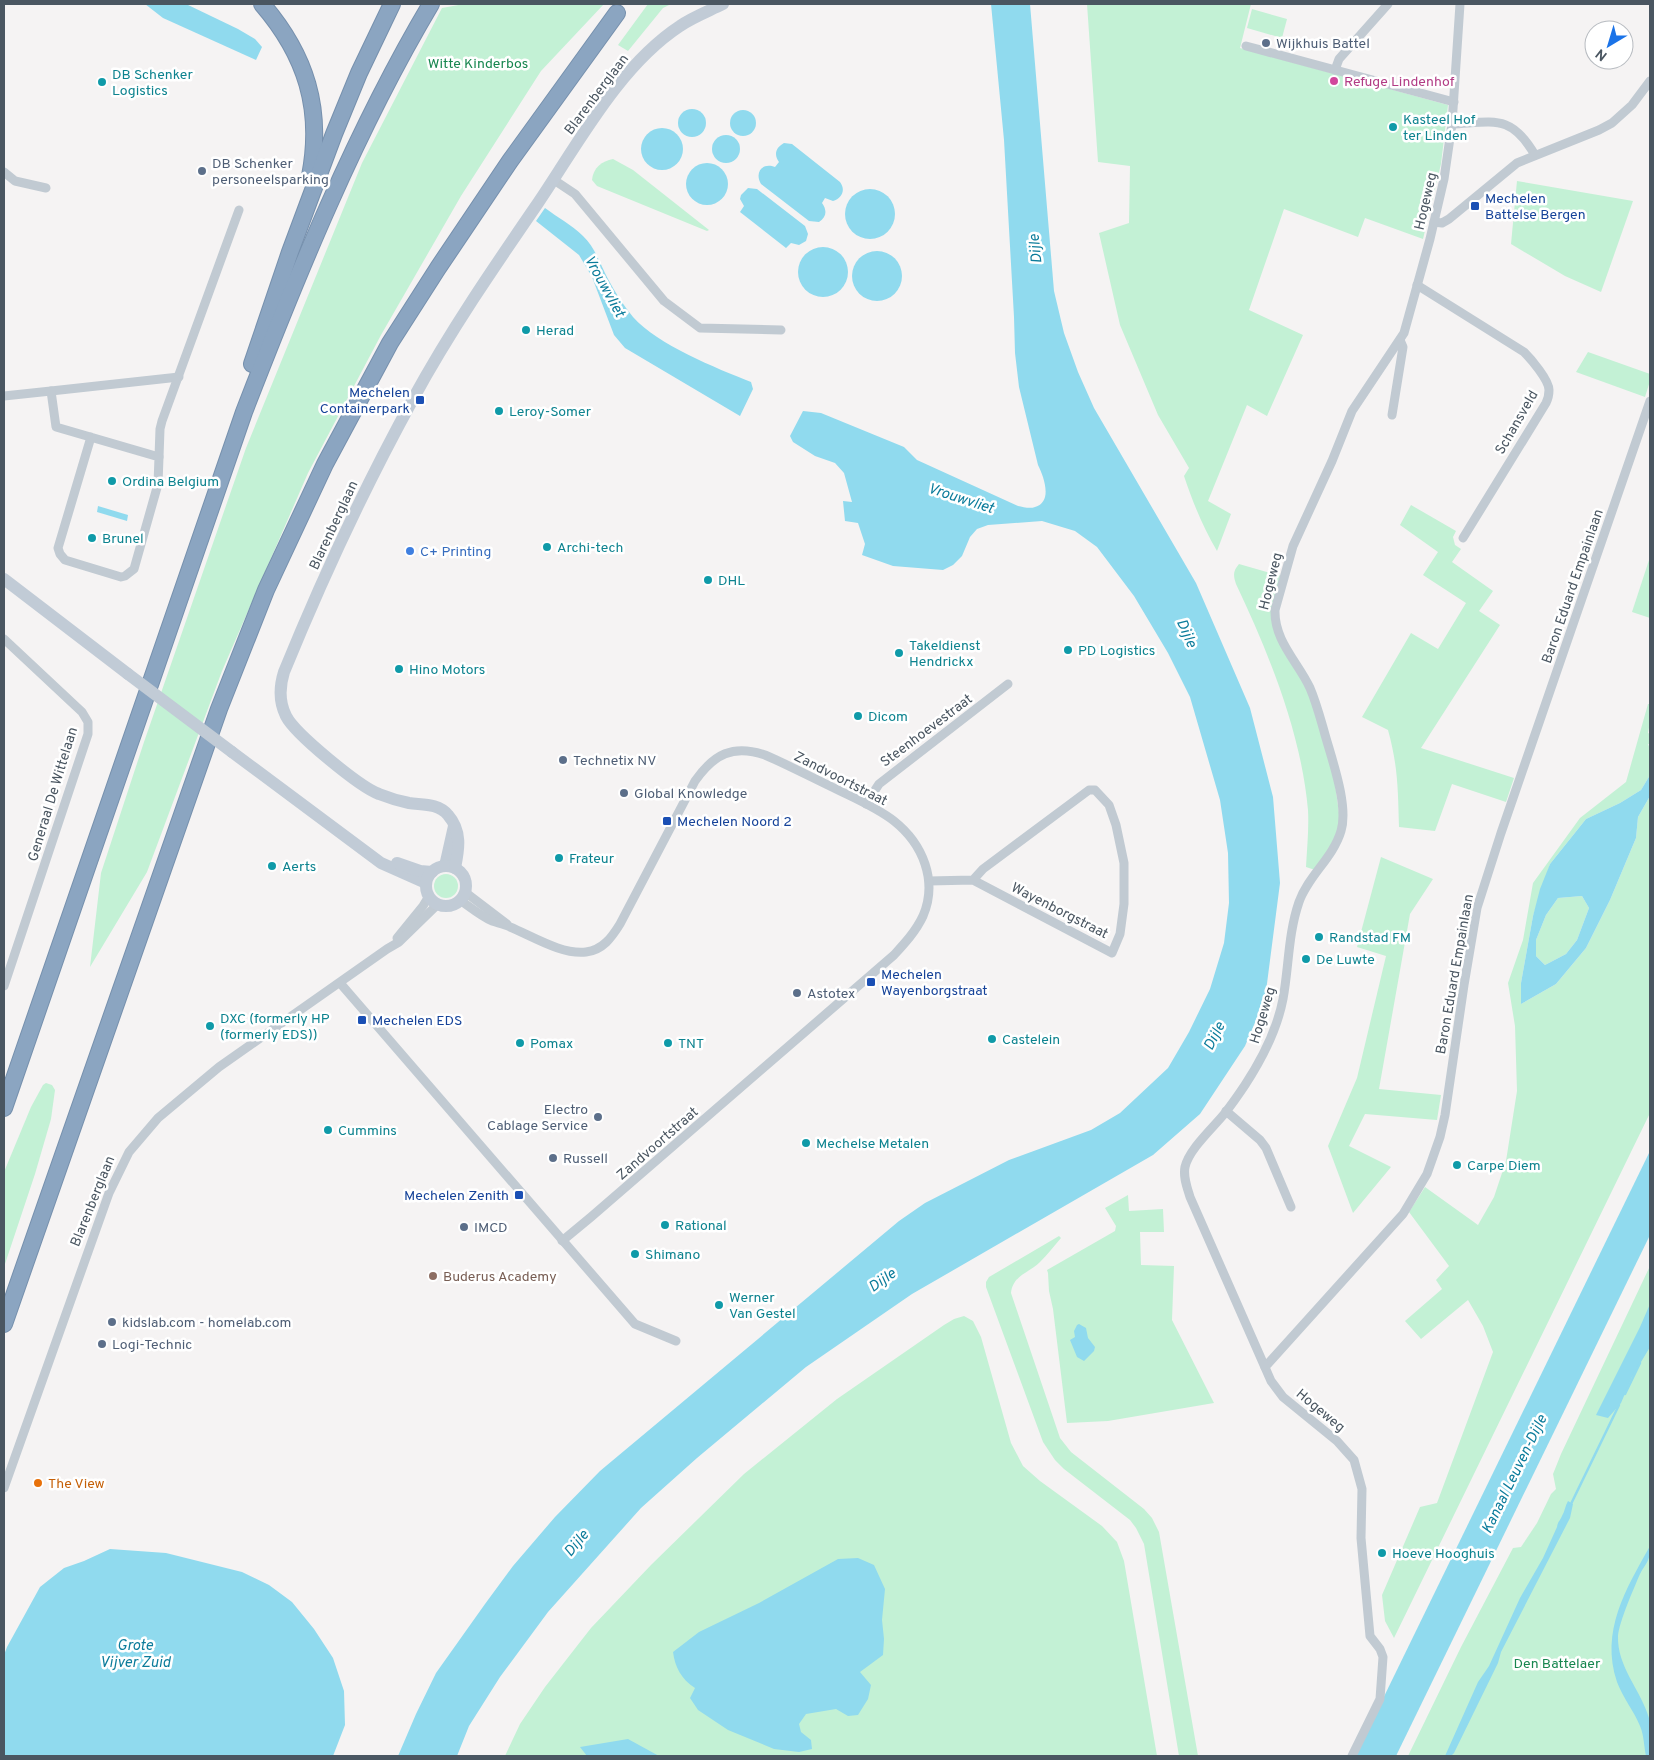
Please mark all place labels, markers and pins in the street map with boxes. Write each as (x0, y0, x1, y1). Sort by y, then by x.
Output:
place label: Wijkhuis Battel (1276, 36, 1370, 53)
marker: Wijkhuis Battel (1260, 37, 1272, 49)
place label: DB Schenker Logistics (112, 67, 193, 100)
place label: Refuge Lindenhof (1344, 74, 1455, 91)
marker: Refuge Lindenhof (1328, 75, 1340, 87)
marker: DB Schenker Logistics (96, 76, 108, 88)
place label: Kasteel Hof ter Linden (1403, 112, 1476, 145)
marker: Kasteel Hof ter Linden (1387, 121, 1399, 133)
place label: DB Schenker personeelsparking (212, 156, 329, 189)
marker: DB Schenker personeelsparking (196, 165, 208, 177)
place label: Mechelen Battelse Bergen (1485, 191, 1586, 224)
marker: Mechelen Battelse Bergen (1469, 200, 1481, 212)
place label: Herad (536, 323, 574, 340)
marker: Herad (520, 324, 532, 336)
place label: Mechelen Containerpark (320, 385, 410, 418)
marker: Mechelen Containerpark (414, 394, 426, 406)
place label: Leroy-Somer (509, 404, 592, 421)
marker: Leroy-Somer (493, 405, 505, 417)
place label: Ordina Belgium (122, 474, 219, 491)
marker: Ordina Belgium (106, 475, 118, 487)
place label: Brunel (102, 531, 144, 548)
marker: Brunel (86, 532, 98, 544)
place label: Archi-tech (557, 540, 623, 557)
marker: Archi-tech (541, 541, 553, 553)
place label: C+ Printing (420, 544, 491, 561)
marker: C+ Printing (404, 545, 416, 557)
place label: DHL (718, 573, 745, 590)
marker: DHL (702, 574, 714, 586)
place label: Takeldienst Hendrickx (909, 638, 981, 671)
place label: PD Logistics (1078, 643, 1155, 660)
marker: PD Logistics (1062, 644, 1074, 656)
marker: Takeldienst Hendrickx (893, 647, 905, 659)
place label: Hino Motors (409, 662, 485, 679)
marker: Hino Motors (393, 663, 405, 675)
place label: Dicom (868, 709, 908, 726)
marker: Dicom (852, 710, 864, 722)
place label: Technetix NV (573, 753, 656, 770)
marker: Technetix NV (557, 754, 569, 766)
place label: Global Knowledge (634, 786, 747, 803)
marker: Global Knowledge (618, 787, 630, 799)
place label: Mechelen Noord 2 (677, 814, 792, 831)
marker: Mechelen Noord 2 (661, 815, 673, 827)
place label: Frateur (569, 851, 615, 868)
marker: Frateur (553, 852, 565, 864)
place label: Aerts (282, 859, 316, 876)
marker: Aerts (266, 860, 278, 872)
place label: Randstad FM (1329, 930, 1411, 947)
marker: Randstad FM (1313, 931, 1325, 943)
place label: De Luwte (1316, 952, 1375, 969)
marker: De Luwte (1300, 953, 1312, 965)
place label: Mechelen Wayenborgstraat (881, 967, 988, 1000)
marker: Mechelen Wayenborgstraat (865, 976, 877, 988)
place label: Astotex (807, 986, 855, 1003)
marker: Astotex (791, 987, 803, 999)
place label: DXC (formerly HP (formerly EDS)) (220, 1011, 330, 1044)
place label: Mechelen EDS (372, 1013, 462, 1030)
marker: Mechelen EDS (356, 1014, 368, 1026)
marker: DXC (formerly HP (formerly EDS)) (204, 1020, 216, 1032)
place label: Castelein (1002, 1032, 1060, 1049)
marker: Castelein (986, 1033, 998, 1045)
place label: Pomax (530, 1036, 573, 1053)
place label: TNT (678, 1036, 704, 1053)
marker: Pomax (514, 1037, 526, 1049)
marker: TNT (662, 1037, 674, 1049)
place label: Electro Cablage Service (487, 1102, 588, 1135)
marker: Electro Cablage Service (592, 1111, 604, 1123)
place label: Cummins (338, 1123, 397, 1140)
marker: Cummins (322, 1124, 334, 1136)
place label: Mechelse Metalen (816, 1136, 929, 1153)
marker: Mechelse Metalen (800, 1137, 812, 1149)
place label: Russell (563, 1151, 608, 1168)
marker: Russell (547, 1152, 559, 1164)
place label: Carpe Diem (1467, 1158, 1541, 1175)
marker: Carpe Diem (1451, 1159, 1463, 1171)
place label: Mechelen Zenith (404, 1188, 509, 1205)
marker: Mechelen Zenith (513, 1189, 525, 1201)
place label: Rational (675, 1218, 727, 1235)
marker: Rational (659, 1219, 671, 1231)
place label: IMCD (474, 1220, 508, 1237)
marker: IMCD (458, 1221, 470, 1233)
place label: Shimano (645, 1247, 700, 1264)
marker: Shimano (629, 1248, 641, 1260)
place label: Buderus Academy (443, 1269, 557, 1286)
marker: Buderus Academy (427, 1270, 439, 1282)
place label: Werner Van Gestel (729, 1290, 796, 1323)
marker: Werner Van Gestel (713, 1299, 725, 1311)
place label: kidslab.com - homelab.com (122, 1315, 291, 1332)
marker: kidslab.com - homelab.com (106, 1316, 118, 1328)
place label: Logi-Technic (112, 1337, 192, 1354)
marker: Logi-Technic (96, 1338, 108, 1350)
place label: The View (48, 1476, 105, 1493)
marker: The View (32, 1477, 44, 1489)
place label: Hoeve Hooghuis (1392, 1546, 1495, 1563)
marker: Hoeve Hooghuis (1376, 1547, 1388, 1559)

